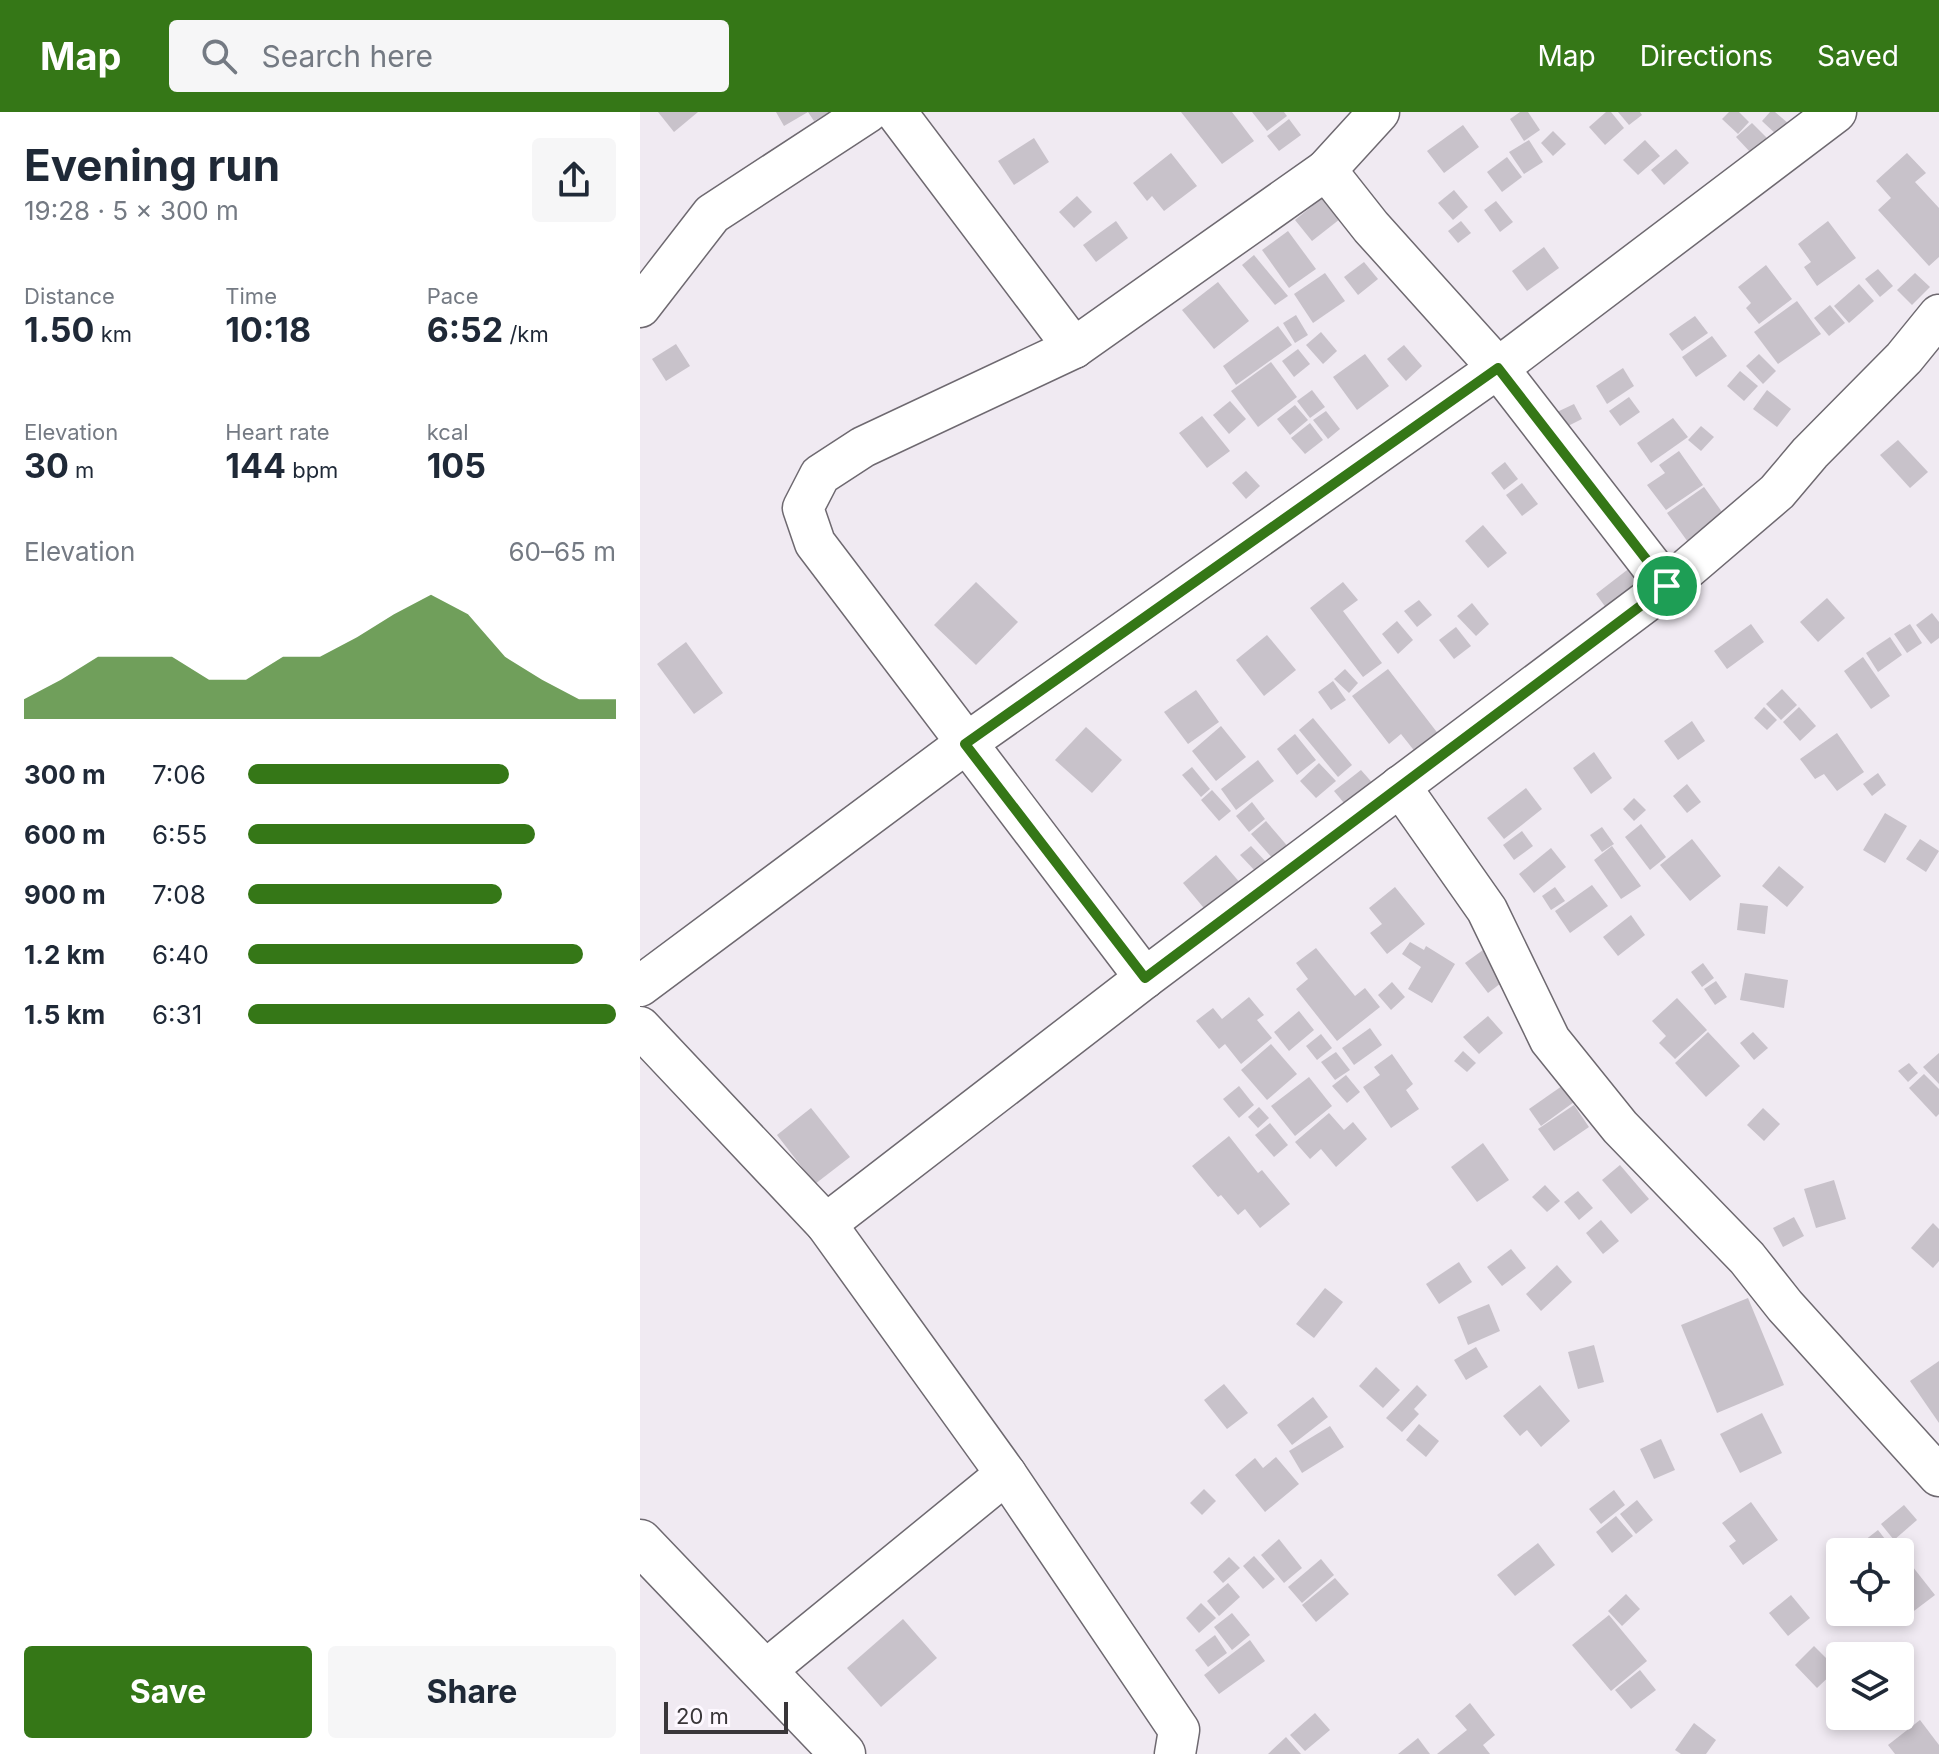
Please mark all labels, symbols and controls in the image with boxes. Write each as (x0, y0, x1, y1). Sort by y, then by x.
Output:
search box (169, 20, 729, 92)
text: Map (40, 33, 121, 79)
icon: search (197, 34, 241, 78)
text: Search here (261, 38, 433, 74)
text: Map (1537, 39, 1596, 73)
text: Directions (1640, 39, 1773, 73)
text: Saved (1817, 39, 1899, 73)
text: Evening run (24, 138, 280, 192)
button: share (532, 138, 616, 222)
text: 19:28 · 5 × 300 m (24, 195, 239, 226)
text: Distance (24, 283, 115, 309)
text: Time (225, 283, 277, 309)
text: Pace (427, 283, 478, 309)
text: 1.50 (24, 309, 94, 350)
text: 10:18 (225, 309, 311, 350)
text: 6:52 (427, 309, 503, 350)
text: km (94, 321, 132, 347)
text: /km (503, 321, 549, 347)
text: Elevation (24, 419, 118, 445)
text: Heart rate (225, 419, 330, 445)
text: kcal (427, 419, 469, 445)
text: 30 (24, 445, 69, 486)
text: 144 (225, 445, 286, 486)
text: 105 (427, 445, 486, 486)
text: m (69, 457, 94, 483)
text: bpm (286, 457, 338, 483)
text: Elevation (24, 536, 135, 567)
text: 60–65 m (508, 536, 616, 567)
pin (1633, 552, 1701, 620)
icon: arrive (1645, 564, 1689, 608)
text: 300 m (24, 759, 106, 790)
text: 7:06 (152, 759, 206, 790)
text: 600 m (24, 819, 106, 850)
text: 6:55 (152, 819, 207, 850)
text: 900 m (24, 879, 106, 910)
text: 7:08 (152, 879, 206, 910)
text: 1.2 km (24, 939, 105, 970)
text: 6:40 (152, 939, 209, 970)
text: 1.5 km (24, 999, 105, 1030)
text: 6:31 (152, 999, 202, 1030)
map controls (1826, 1538, 1914, 1730)
button: locate (1826, 1538, 1914, 1626)
button: layers (1826, 1642, 1914, 1730)
button: Save (24, 1646, 312, 1738)
button: Share (328, 1646, 616, 1738)
scale bar (664, 1698, 788, 1734)
text: 20 m (676, 1703, 729, 1729)

